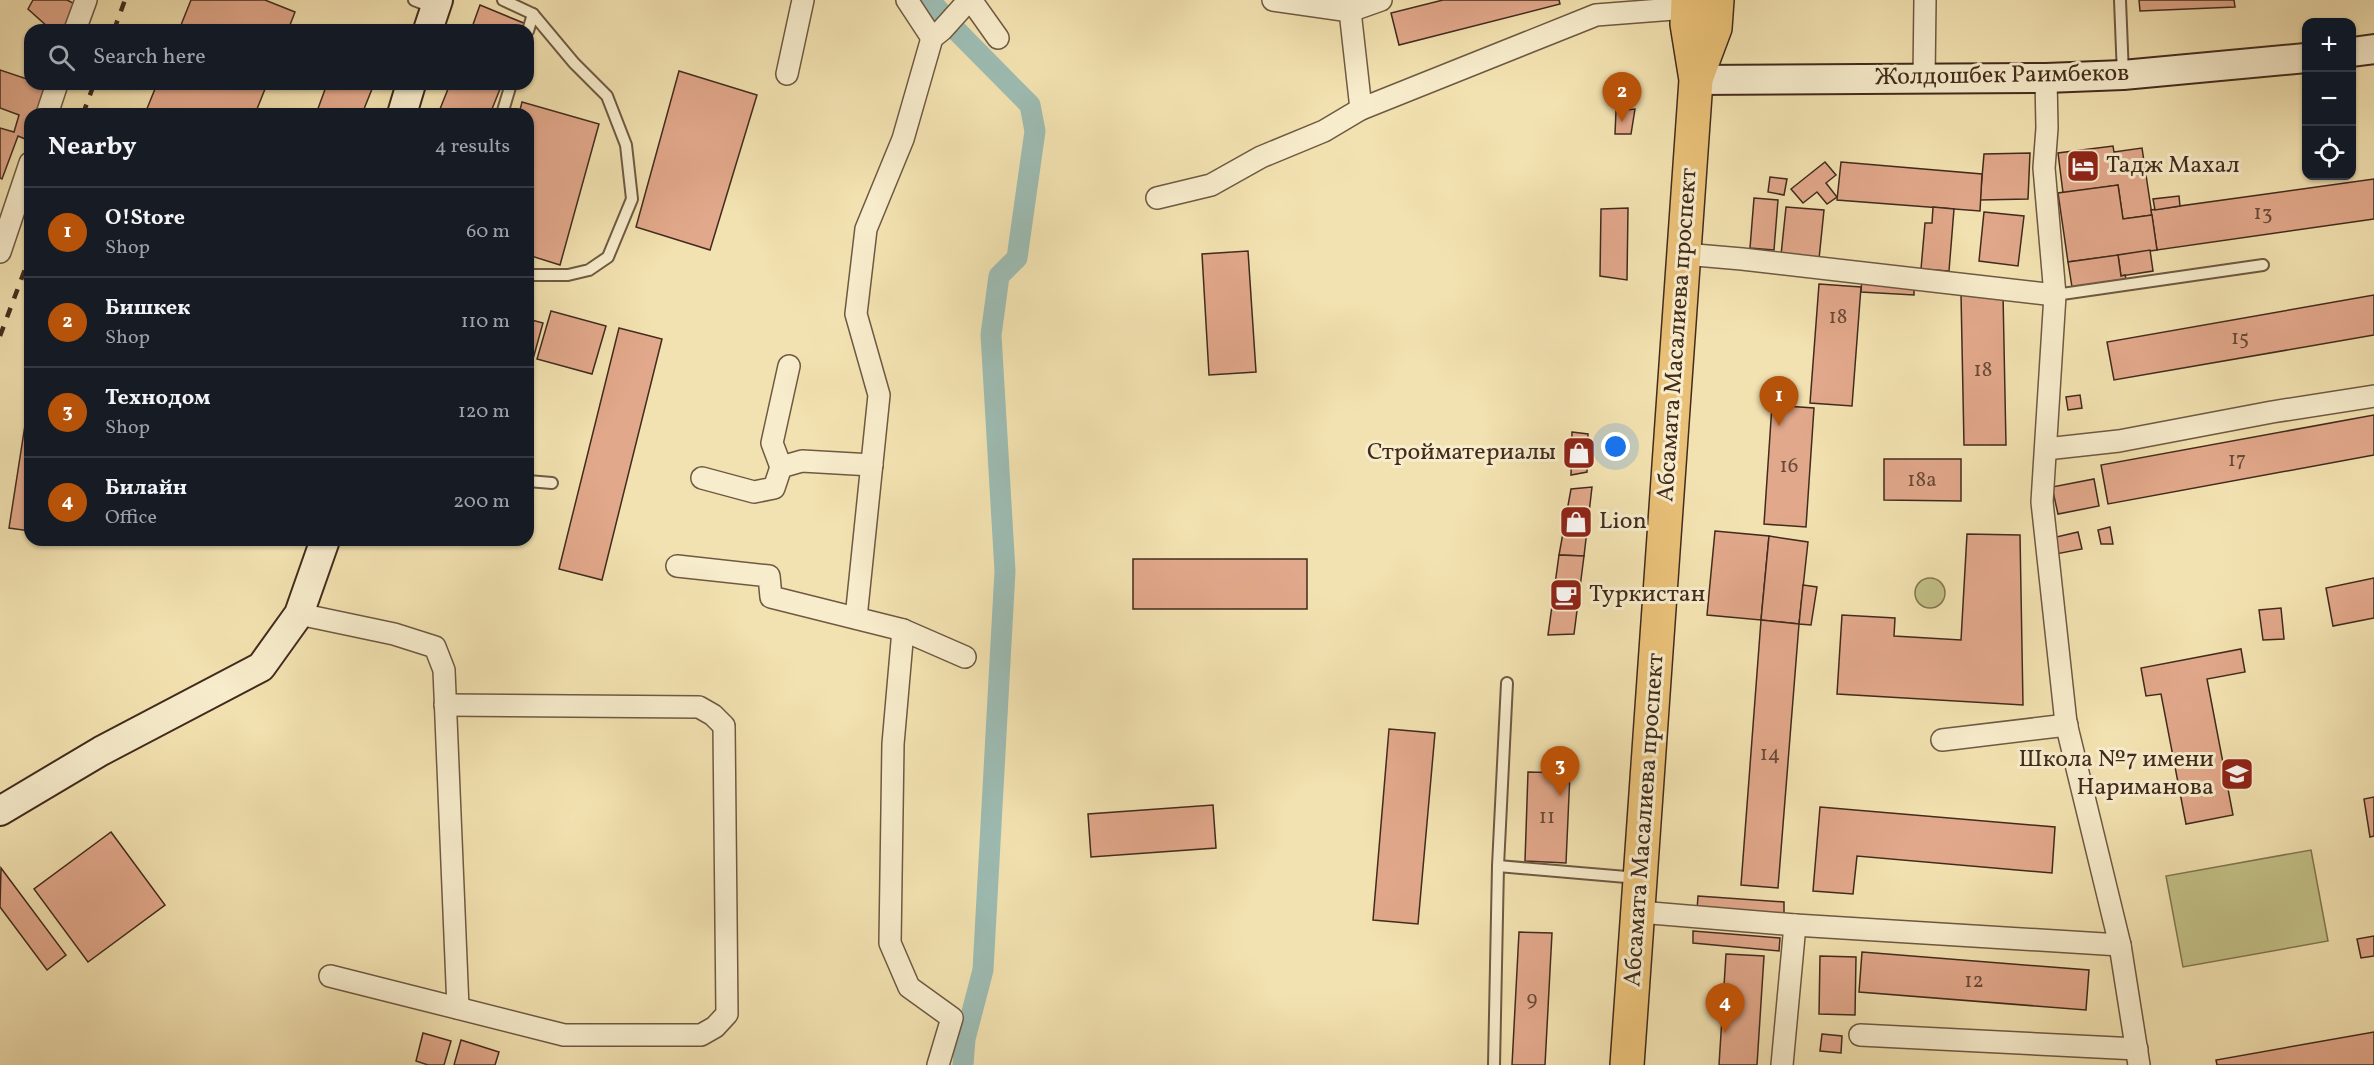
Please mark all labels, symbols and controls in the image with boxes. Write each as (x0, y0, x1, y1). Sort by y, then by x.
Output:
map controls (2302, 18, 2356, 180)
button: + (2302, 18, 2356, 72)
search box (24, 24, 534, 90)
icon: search (45, 41, 78, 74)
text: Search here (93, 42, 206, 73)
street label: Жолдошбек Раимбеков (1874, 57, 2130, 95)
pin: 2 (1602, 72, 1642, 122)
button: − (2302, 72, 2356, 126)
button: locate (2302, 126, 2356, 180)
text: Nearby (48, 129, 137, 165)
text: 4 results (435, 133, 510, 161)
hotel icon: Тадж Махал (2065, 148, 2101, 184)
place label: Тадж Махал (2106, 149, 2240, 183)
street label: Абсамата Масалиева проспект (1649, 167, 1707, 503)
house number: 13 (2254, 199, 2272, 228)
text: O!Store (105, 203, 185, 234)
text: 1 (63, 218, 72, 246)
text: 60 m (466, 218, 510, 246)
text: Shop (105, 234, 150, 262)
text: Бишкек (105, 293, 191, 324)
house number: 18 (1829, 303, 1847, 332)
text: 2 (62, 308, 73, 336)
text: 110 m (461, 308, 510, 336)
text: Shop (105, 324, 150, 352)
house number: 15 (2231, 324, 2249, 353)
house number: 18 (1974, 356, 1992, 385)
pin: 1 (1760, 376, 1798, 426)
text: Технодом (105, 383, 211, 414)
text: 3 (62, 398, 73, 426)
text: 120 m (458, 398, 510, 426)
text: Shop (105, 414, 150, 442)
your location (1601, 432, 1630, 461)
shop icon: Стройматериалы (1561, 435, 1597, 471)
place label: Стройматериалы (1367, 436, 1556, 470)
house number: 17 (2228, 446, 2246, 475)
house number: 16 (1780, 452, 1798, 481)
house number: 18а (1907, 466, 1937, 495)
text: Билайн (105, 473, 187, 504)
text: 4 (61, 488, 74, 516)
text: 200 m (453, 488, 510, 516)
text: Office (105, 504, 157, 532)
shop icon: Lion (1558, 504, 1594, 540)
place label: Lion (1599, 505, 1647, 539)
cafe icon: Туркистан (1548, 577, 1584, 613)
place label: Туркистан (1589, 578, 1705, 612)
street label: Абсамата Масалиева проспект (1616, 652, 1674, 988)
house number: 14 (1760, 740, 1780, 769)
place label: Школа №7 имени Нариманова (2019, 743, 2214, 805)
pin: 3 (1540, 746, 1580, 796)
school or university icon: Школа №7 имени Нариманова (2219, 756, 2255, 792)
house number: 11 (1539, 803, 1555, 832)
house number: 12 (1964, 967, 1984, 996)
pin: 4 (1706, 984, 1744, 1033)
house number: 9 (1527, 985, 1538, 1014)

